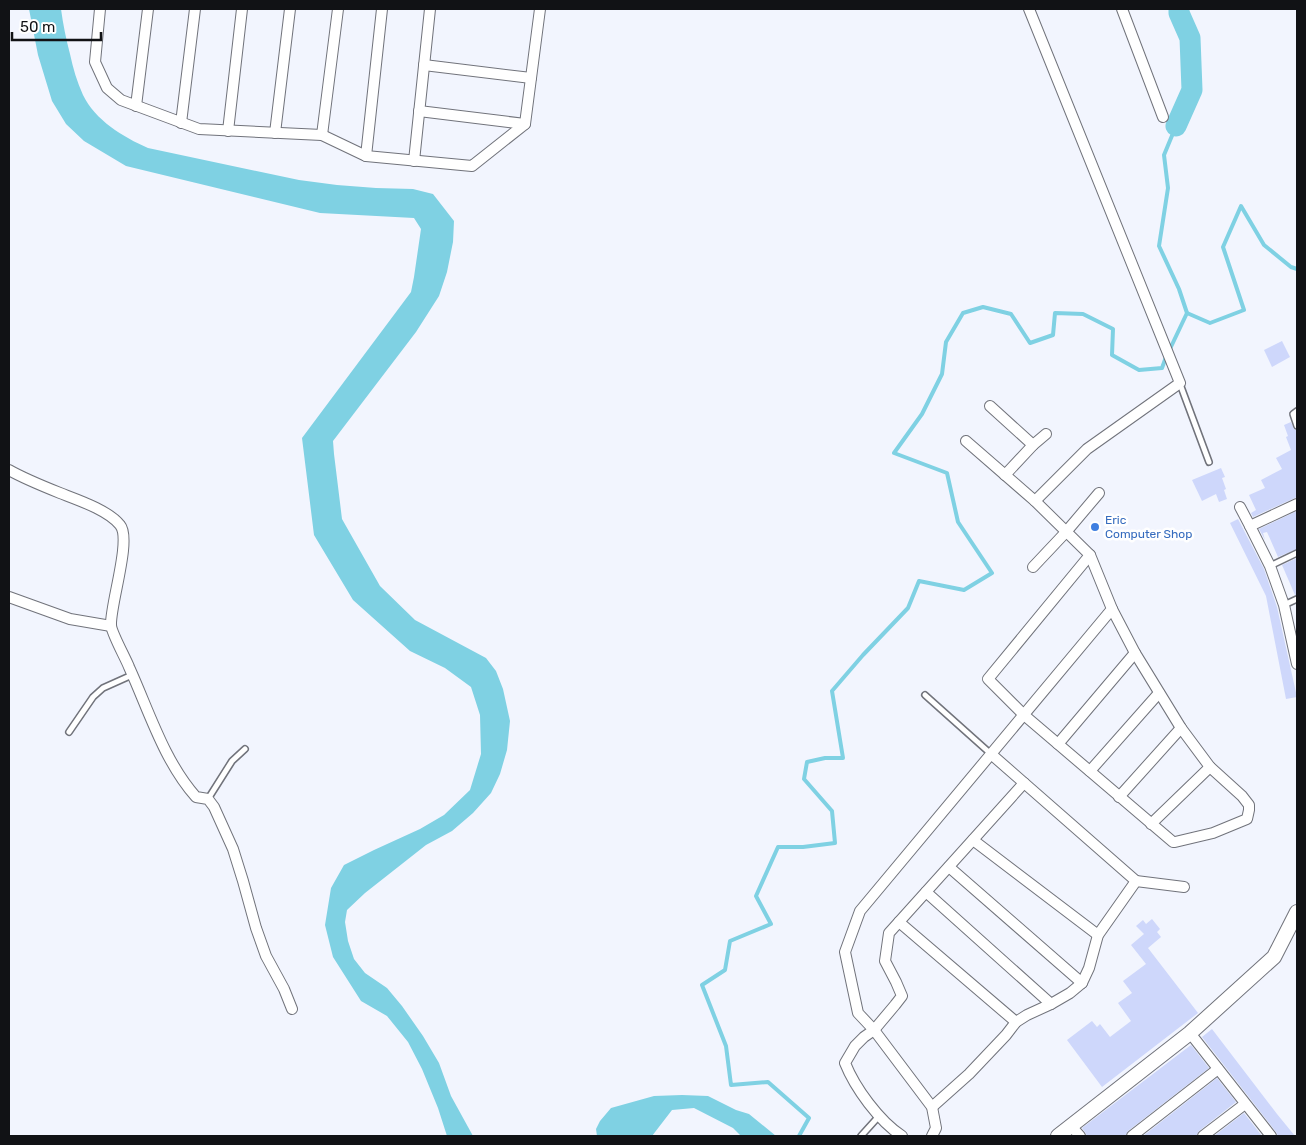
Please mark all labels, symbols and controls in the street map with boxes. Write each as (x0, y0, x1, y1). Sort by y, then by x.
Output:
scale bar (12, 10, 101, 42)
text: 50 m (20, 18, 55, 36)
place label: Eric Computer Shop (1105, 513, 1192, 541)
marker: Eric Computer Shop (1089, 521, 1101, 533)

